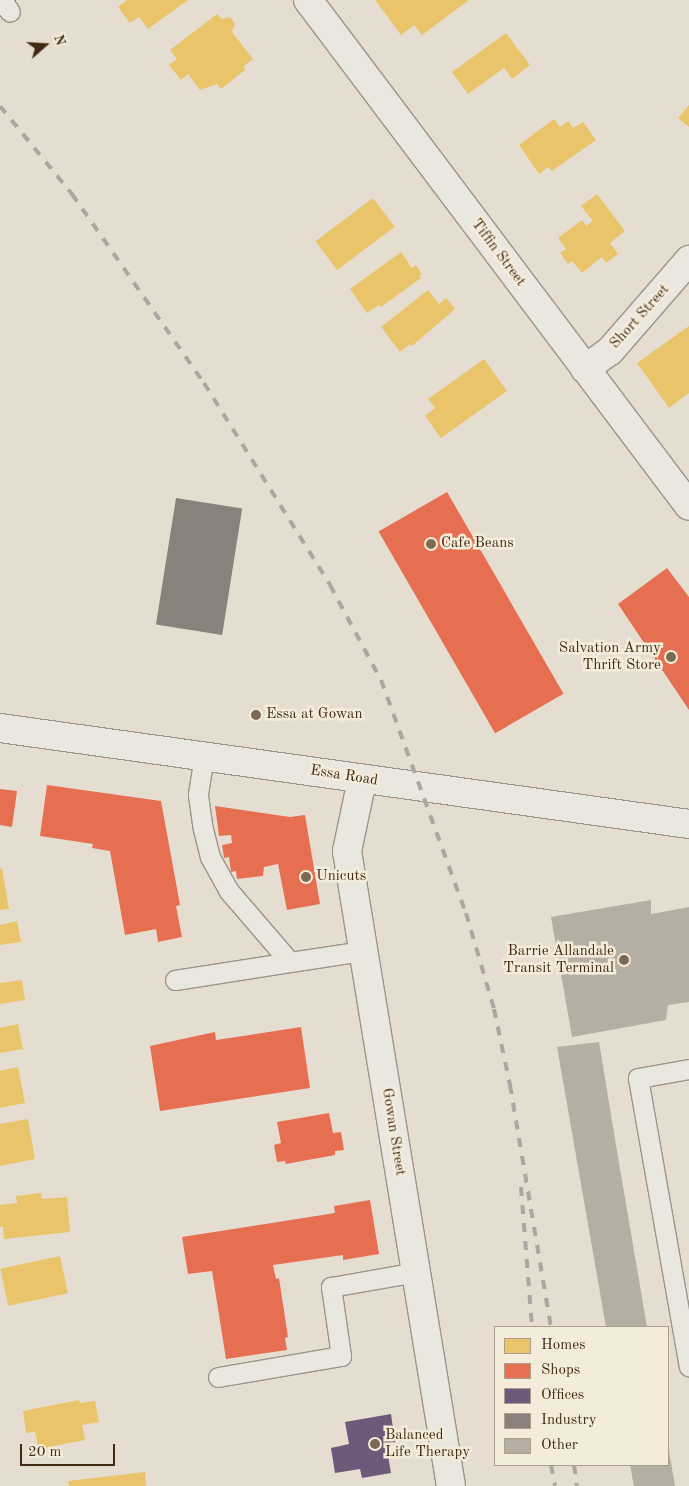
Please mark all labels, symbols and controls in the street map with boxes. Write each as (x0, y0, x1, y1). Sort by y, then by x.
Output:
north arrow (20, 20, 70, 70)
text: N (51, 33, 68, 47)
street label: Tiffin Street (467, 216, 529, 290)
street label: Short Street (606, 281, 674, 353)
place label: Cafe Beans (441, 535, 514, 553)
marker: Cafe Beans (425, 538, 437, 550)
place label: Salvation Army Thrift Store (559, 639, 661, 674)
marker: Salvation Army Thrift Store (665, 651, 677, 663)
place label: Essa at Gowan (266, 706, 363, 724)
marker: Essa at Gowan (250, 709, 262, 721)
street label: Essa Road (309, 762, 379, 790)
place label: Unicuts (316, 868, 366, 886)
marker: Unicuts (300, 871, 312, 883)
place label: Barrie Allandale Transit Terminal (503, 942, 614, 977)
marker: Barrie Allandale Transit Terminal (618, 954, 630, 966)
street label: Gowan Street (377, 1087, 409, 1177)
legend (494, 1326, 669, 1466)
text: Homes (541, 1338, 586, 1353)
text: Shops (541, 1363, 580, 1378)
text: Offices (541, 1388, 584, 1403)
text: Industry (541, 1413, 597, 1428)
place label: Balanced Life Therapy (385, 1426, 470, 1461)
scale bar (22, 1434, 118, 1466)
marker: Balanced Life Therapy (369, 1438, 381, 1450)
text: Other (541, 1438, 578, 1453)
text: 20 m (28, 1445, 62, 1460)

